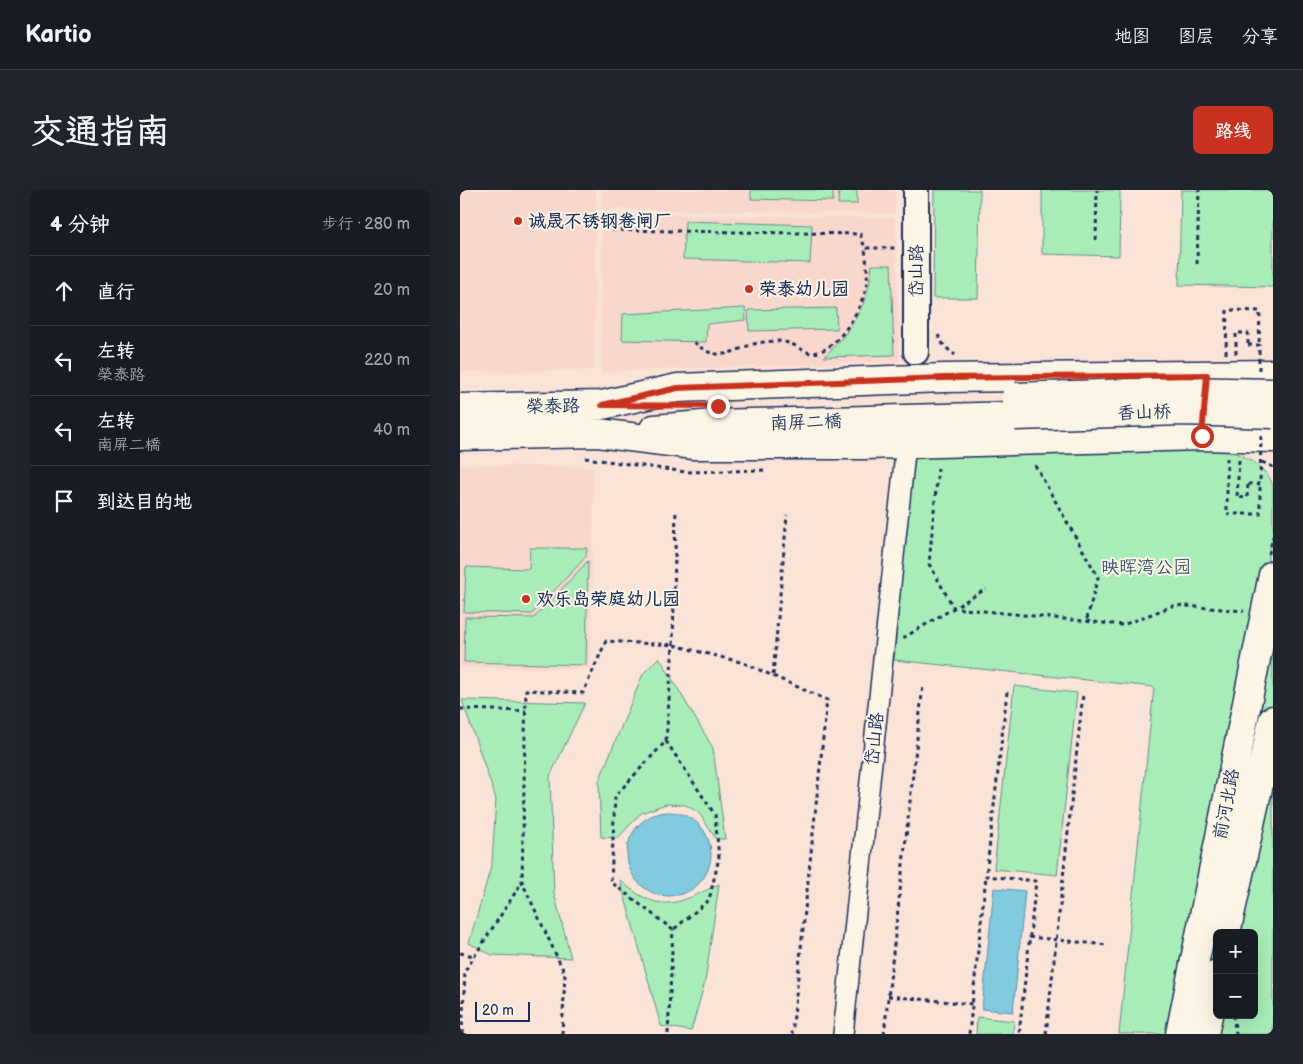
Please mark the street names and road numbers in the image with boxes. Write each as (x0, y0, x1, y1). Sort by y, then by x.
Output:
street label: 岱山路 (906, 244, 927, 298)
street label: 榮泰路 (526, 396, 580, 417)
street label: 香山桥 (1117, 401, 1171, 424)
street label: 南屏二橋 (770, 411, 842, 434)
street label: 岱山路 (861, 711, 888, 767)
street label: 前河北路 (1209, 767, 1244, 841)

